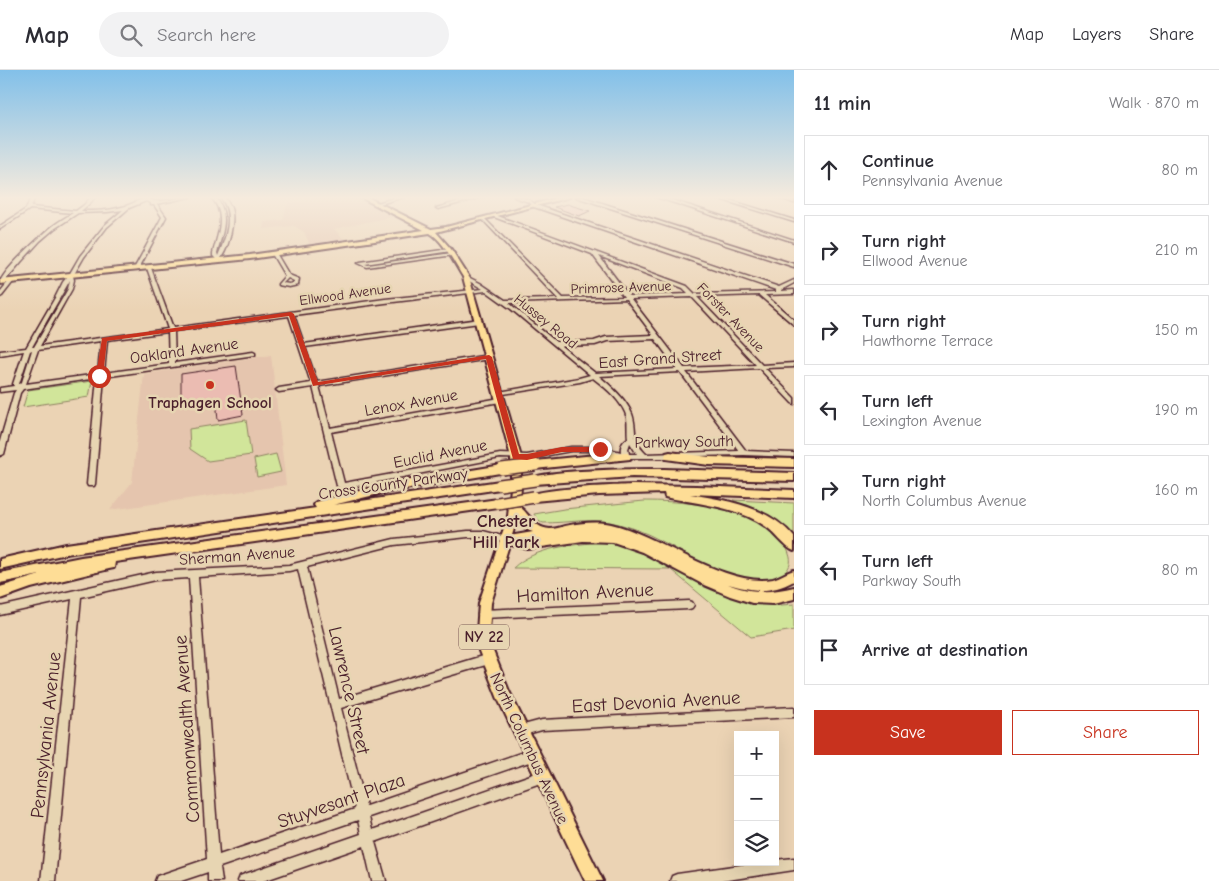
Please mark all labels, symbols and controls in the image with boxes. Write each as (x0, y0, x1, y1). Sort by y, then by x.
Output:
search box (99, 12, 449, 57)
text: Map (25, 21, 69, 49)
icon: search (117, 21, 145, 49)
text: Search here (157, 24, 256, 46)
text: Map (1010, 24, 1044, 45)
text: Layers (1072, 24, 1121, 45)
text: Share (1149, 24, 1194, 45)
text: 11 min (814, 91, 871, 115)
text: Walk · 870 m (1109, 94, 1199, 112)
text: Continue (862, 150, 934, 172)
icon: ahead (815, 156, 843, 184)
text: 80 m (1161, 161, 1198, 179)
text: Pennsylvania Avenue (862, 172, 1003, 190)
text: Turn right (862, 230, 946, 252)
icon: right (815, 236, 843, 264)
text: 210 m (1155, 241, 1198, 259)
text: Ellwood Avenue (862, 252, 967, 270)
street label: Primrose Avenue (570, 277, 672, 298)
street label: Forster Avenue (693, 279, 768, 355)
street label: Ellwood Avenue (298, 280, 392, 309)
street label: Hussey Road (510, 291, 581, 352)
text: Turn right (862, 310, 946, 332)
icon: right (815, 316, 843, 344)
text: 150 m (1155, 321, 1198, 339)
text: Hawthorne Terrace (862, 332, 993, 350)
street label: Oakland Avenue (129, 334, 240, 368)
street label: East Grand Street (598, 346, 722, 372)
route start (88, 365, 111, 388)
marker: Traphagen School (204, 379, 216, 391)
street label: Lenox Avenue (363, 386, 459, 420)
text: Turn left (862, 390, 933, 412)
place label: Traphagen School (148, 394, 272, 412)
icon: left (815, 396, 843, 424)
text: 190 m (1155, 401, 1198, 419)
text: Lexington Avenue (862, 412, 982, 430)
street label: Parkway South (634, 432, 734, 452)
street label: Euclid Avenue (392, 436, 489, 472)
route end (589, 438, 612, 461)
street label: Cross County Parkway (317, 464, 470, 503)
text: Turn right (862, 470, 946, 492)
icon: right (815, 476, 843, 504)
text: 160 m (1155, 481, 1198, 499)
text: North Columbus Avenue (862, 492, 1027, 510)
district label: Chester Hill Park (472, 511, 540, 553)
street label: Sherman Avenue (178, 543, 296, 569)
text: Turn left (862, 550, 933, 572)
icon: left (815, 556, 843, 584)
text: 80 m (1161, 561, 1198, 579)
text: Parkway South (862, 572, 961, 590)
street label: Hamilton Avenue (516, 578, 654, 608)
street label: Lawrence Street (324, 624, 375, 757)
road number: NY 22 (459, 624, 509, 650)
street label: Commonwealth Avenue (169, 634, 205, 823)
icon: arrive (815, 636, 843, 664)
text: Arrive at destination (862, 639, 1028, 661)
street label: Pennsylvania Avenue (26, 651, 66, 819)
street label: North Columbus Avenue (486, 670, 572, 827)
street label: East Devonia Avenue (571, 687, 741, 717)
button: Save (814, 710, 1002, 755)
button: Share (1012, 710, 1199, 755)
map controls (734, 731, 779, 866)
button: + (734, 731, 779, 776)
street label: Stuyvesant Plaza (275, 769, 408, 833)
button: − (734, 776, 779, 821)
button: layers (734, 821, 779, 866)

